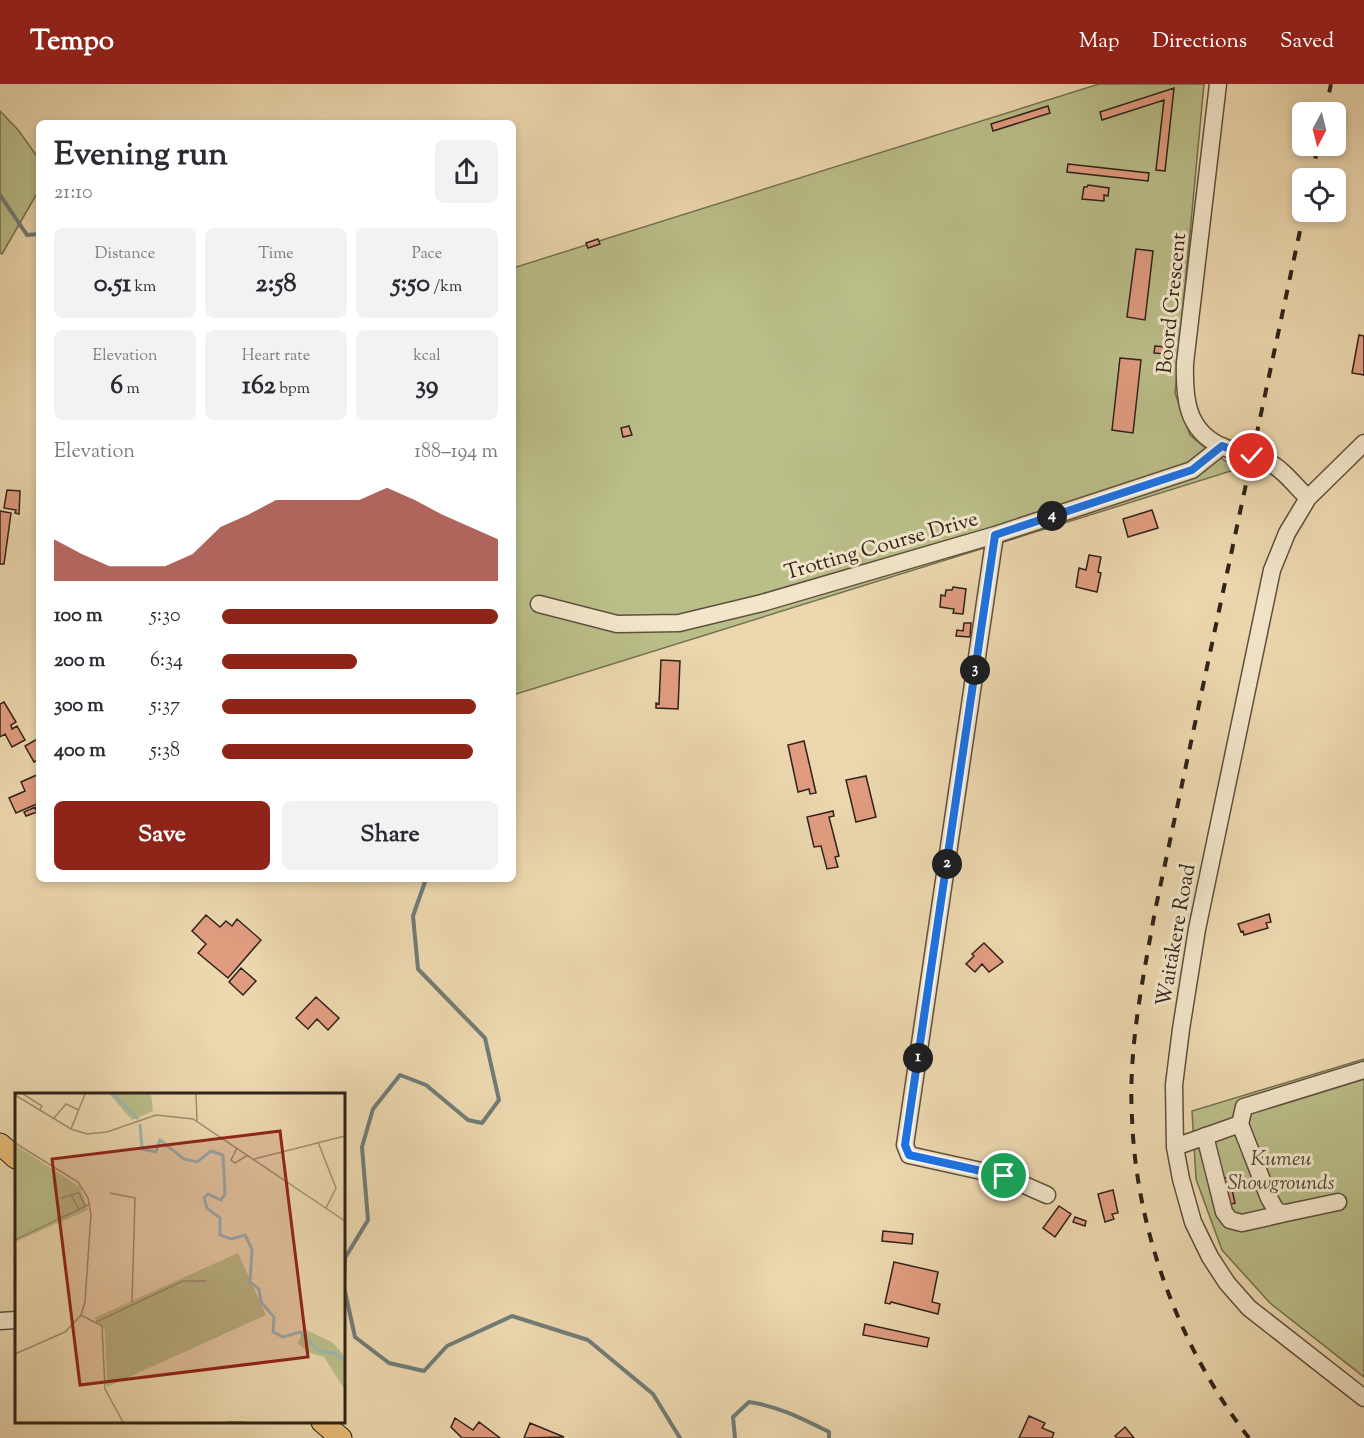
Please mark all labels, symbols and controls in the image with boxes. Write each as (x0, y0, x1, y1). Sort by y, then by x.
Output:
text: Tempo (30, 22, 114, 62)
text: Map (1079, 27, 1119, 57)
text: Directions (1152, 27, 1247, 57)
text: Saved (1280, 27, 1334, 57)
north arrow (1292, 102, 1346, 156)
map controls (1292, 102, 1346, 222)
text: Evening run (54, 132, 228, 180)
button: share (435, 140, 498, 203)
button: locate (1292, 168, 1346, 222)
text: 21:10 (54, 179, 93, 208)
street label: Boord Crescent (1151, 231, 1195, 375)
text: Distance (95, 243, 155, 266)
text: Time (258, 243, 294, 266)
text: Pace (412, 243, 442, 266)
text: 0.51 (94, 266, 131, 303)
text: 2:58 (256, 266, 296, 303)
text: 5:50 (392, 266, 430, 303)
text: km (131, 276, 156, 299)
text: /km (430, 276, 462, 299)
text: Elevation (93, 345, 157, 368)
text: Heart rate (242, 345, 310, 368)
text: kcal (413, 345, 441, 368)
text: 6 (110, 368, 123, 405)
text: 162 (242, 368, 276, 405)
text: 39 (416, 368, 438, 405)
text: m (123, 378, 140, 401)
text: bpm (276, 378, 310, 401)
pin (1226, 430, 1277, 481)
text: Elevation (54, 438, 135, 467)
text: 188–194 m (414, 438, 498, 467)
icon: check (1235, 439, 1268, 472)
pin: 4 (1037, 501, 1067, 531)
text: 4 (1048, 504, 1056, 527)
street label: Trotting Course Drive (781, 505, 982, 589)
text: 100 m (54, 602, 103, 631)
text: 5:30 (150, 602, 181, 631)
text: 200 m (54, 647, 105, 676)
text: 6:34 (150, 647, 183, 676)
pin: 3 (960, 655, 990, 685)
text: 3 (972, 658, 978, 681)
text: 300 m (54, 692, 104, 721)
text: 5:37 (150, 692, 180, 721)
text: 400 m (54, 737, 106, 766)
text: 5:38 (150, 737, 180, 766)
button: Save (54, 801, 270, 870)
button: Share (282, 801, 498, 870)
pin: 2 (932, 849, 962, 879)
text: 2 (943, 852, 951, 875)
street label: Waitākere Road (1150, 861, 1204, 1009)
pin: 1 (903, 1043, 933, 1073)
text: 1 (915, 1046, 921, 1069)
inset map (15, 1093, 345, 1423)
park label: Kumeu Showgrounds (1227, 1145, 1335, 1199)
pin (978, 1150, 1029, 1201)
icon: arrive (987, 1159, 1020, 1192)

